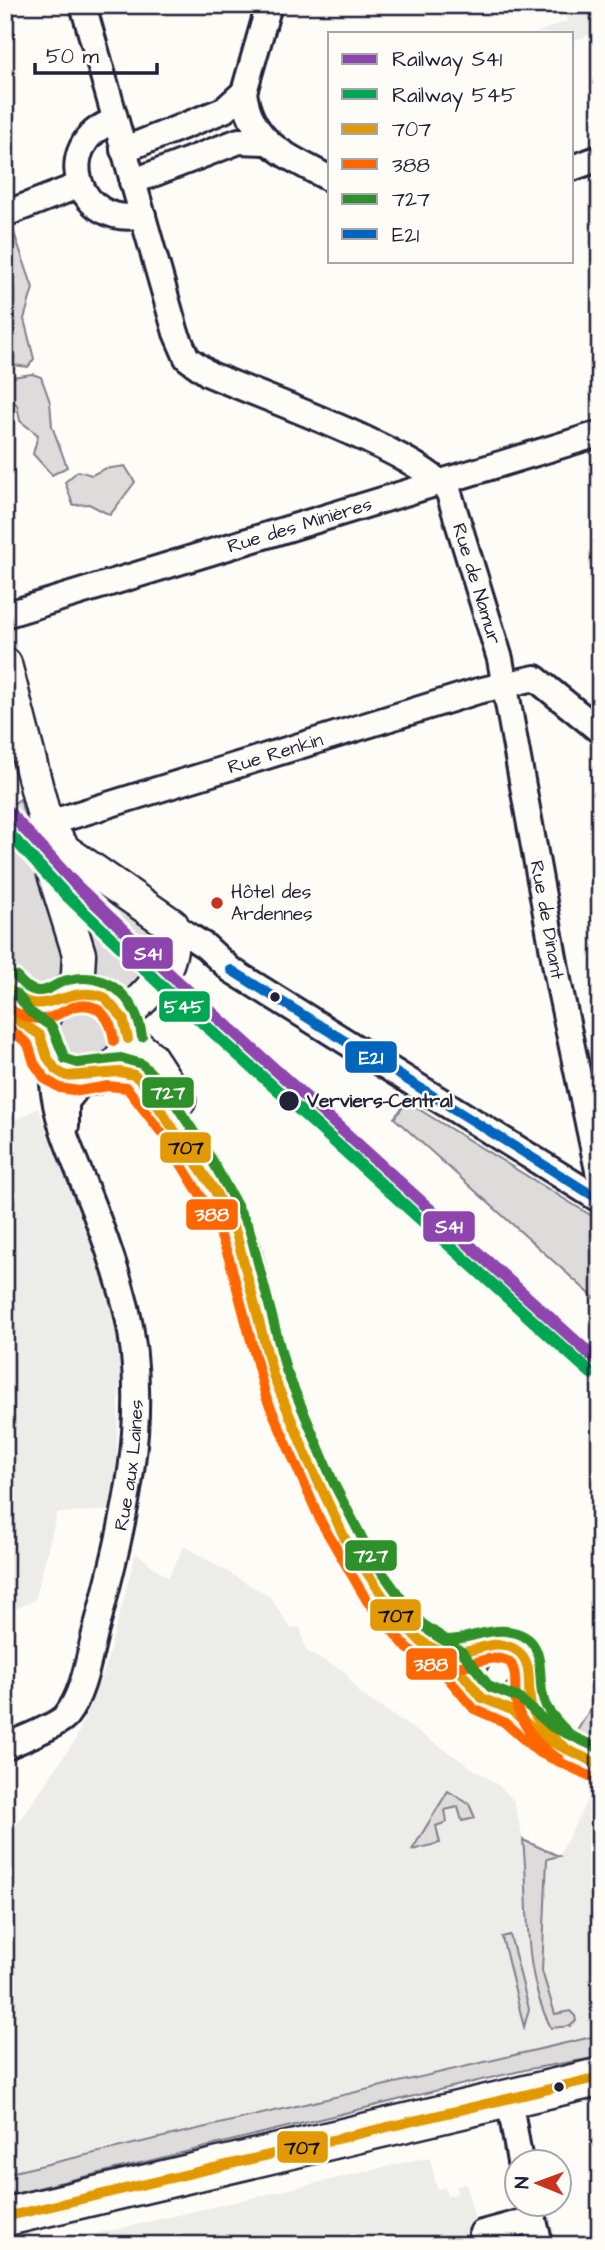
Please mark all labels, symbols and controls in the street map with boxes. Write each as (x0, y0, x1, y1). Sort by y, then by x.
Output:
scale bar (35, 32, 158, 76)
legend (328, 32, 574, 262)
text: 50 m (46, 42, 100, 71)
text: Railway S41 (392, 45, 503, 76)
text: Railway 545 (392, 81, 516, 112)
text: 707 (392, 115, 431, 144)
text: 388 (392, 151, 430, 180)
text: 727 (392, 185, 430, 214)
text: E21 (392, 221, 419, 250)
street label: Rue des Minières (224, 490, 375, 560)
street label: Rue de Namur (446, 520, 508, 648)
street label: Rue Renkin (224, 726, 326, 781)
street label: Rue de Dinant (523, 858, 571, 982)
place label: Hôtel des Ardennes (231, 879, 313, 928)
marker: Hôtel des Ardennes (209, 895, 225, 911)
line badge: S41 (121, 936, 174, 970)
text: S41 (133, 941, 162, 968)
line badge: 545 (158, 990, 211, 1023)
unlabelled marker (268, 990, 282, 1004)
text: 545 (164, 994, 204, 1021)
line badge: E21 (344, 1040, 398, 1074)
text: E21 (359, 1045, 384, 1072)
line badge: 727 (141, 1076, 195, 1109)
text: 727 (150, 1080, 185, 1107)
place label: Verviers-Central (306, 1088, 453, 1115)
marker: Verviers-Central (277, 1089, 301, 1113)
line badge: 707 (159, 1131, 212, 1164)
text: 707 (167, 1135, 204, 1162)
line badge: 388 (185, 1198, 239, 1231)
text: 388 (194, 1202, 230, 1229)
line badge: S41 (422, 1210, 476, 1243)
text: S41 (434, 1214, 463, 1241)
street label: Rue aux Laines (107, 1399, 150, 1533)
line badge: 727 (344, 1539, 398, 1572)
text: 727 (353, 1543, 388, 1570)
line badge: 707 (369, 1598, 422, 1632)
text: 707 (377, 1603, 414, 1630)
line badge: 388 (405, 1647, 458, 1681)
text: 388 (413, 1652, 449, 1679)
unlabelled marker (552, 2080, 566, 2094)
line badge: 707 (276, 2130, 329, 2164)
text: 707 (283, 2135, 320, 2162)
north arrow (504, 2148, 574, 2218)
text: N (509, 2176, 536, 2189)

